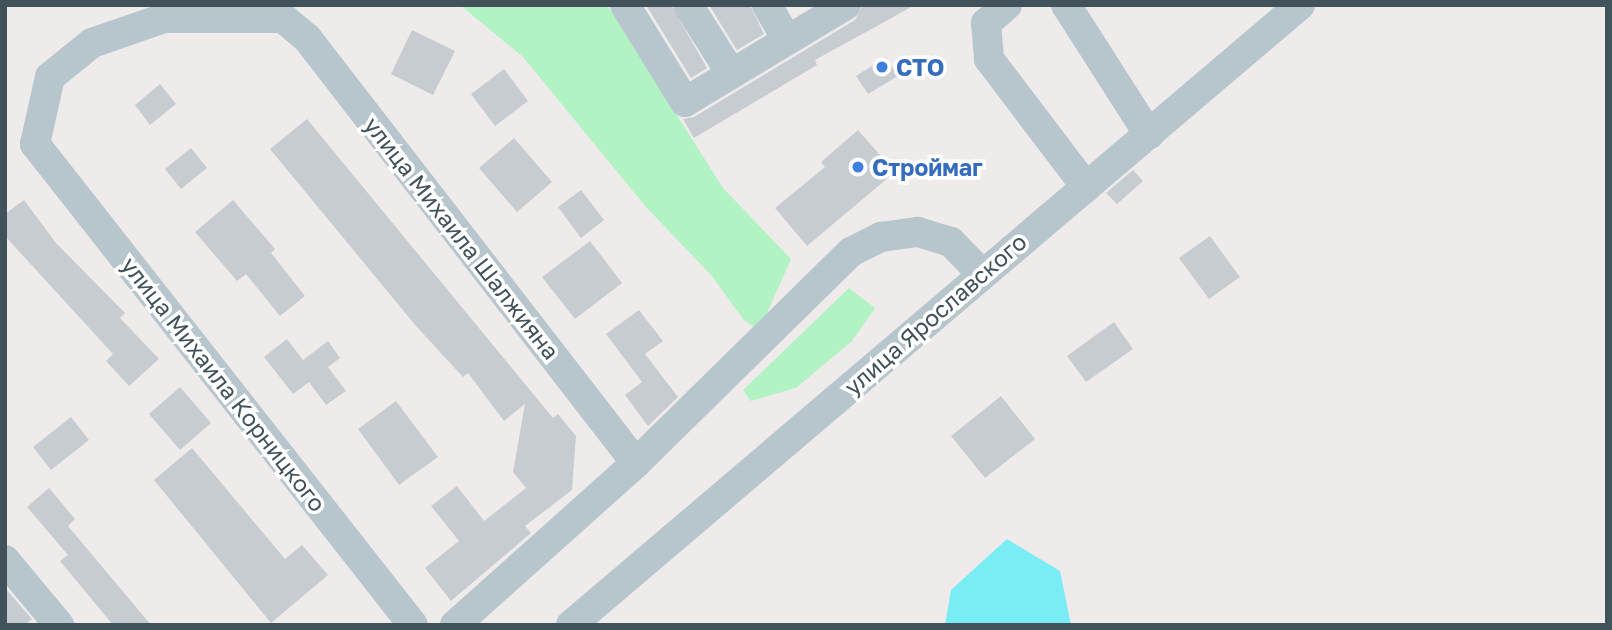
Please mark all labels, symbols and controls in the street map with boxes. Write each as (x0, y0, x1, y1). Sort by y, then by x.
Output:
place label: СТО (896, 53, 944, 81)
marker: СТО (874, 59, 890, 75)
street label: улица Михаила Шалжияна (359, 111, 565, 365)
place label: Строймаг (872, 153, 983, 181)
marker: Строймаг (850, 159, 866, 175)
street label: улица Ярославского (838, 227, 1032, 401)
street label: улица Михаила Корницкого (116, 251, 332, 517)

